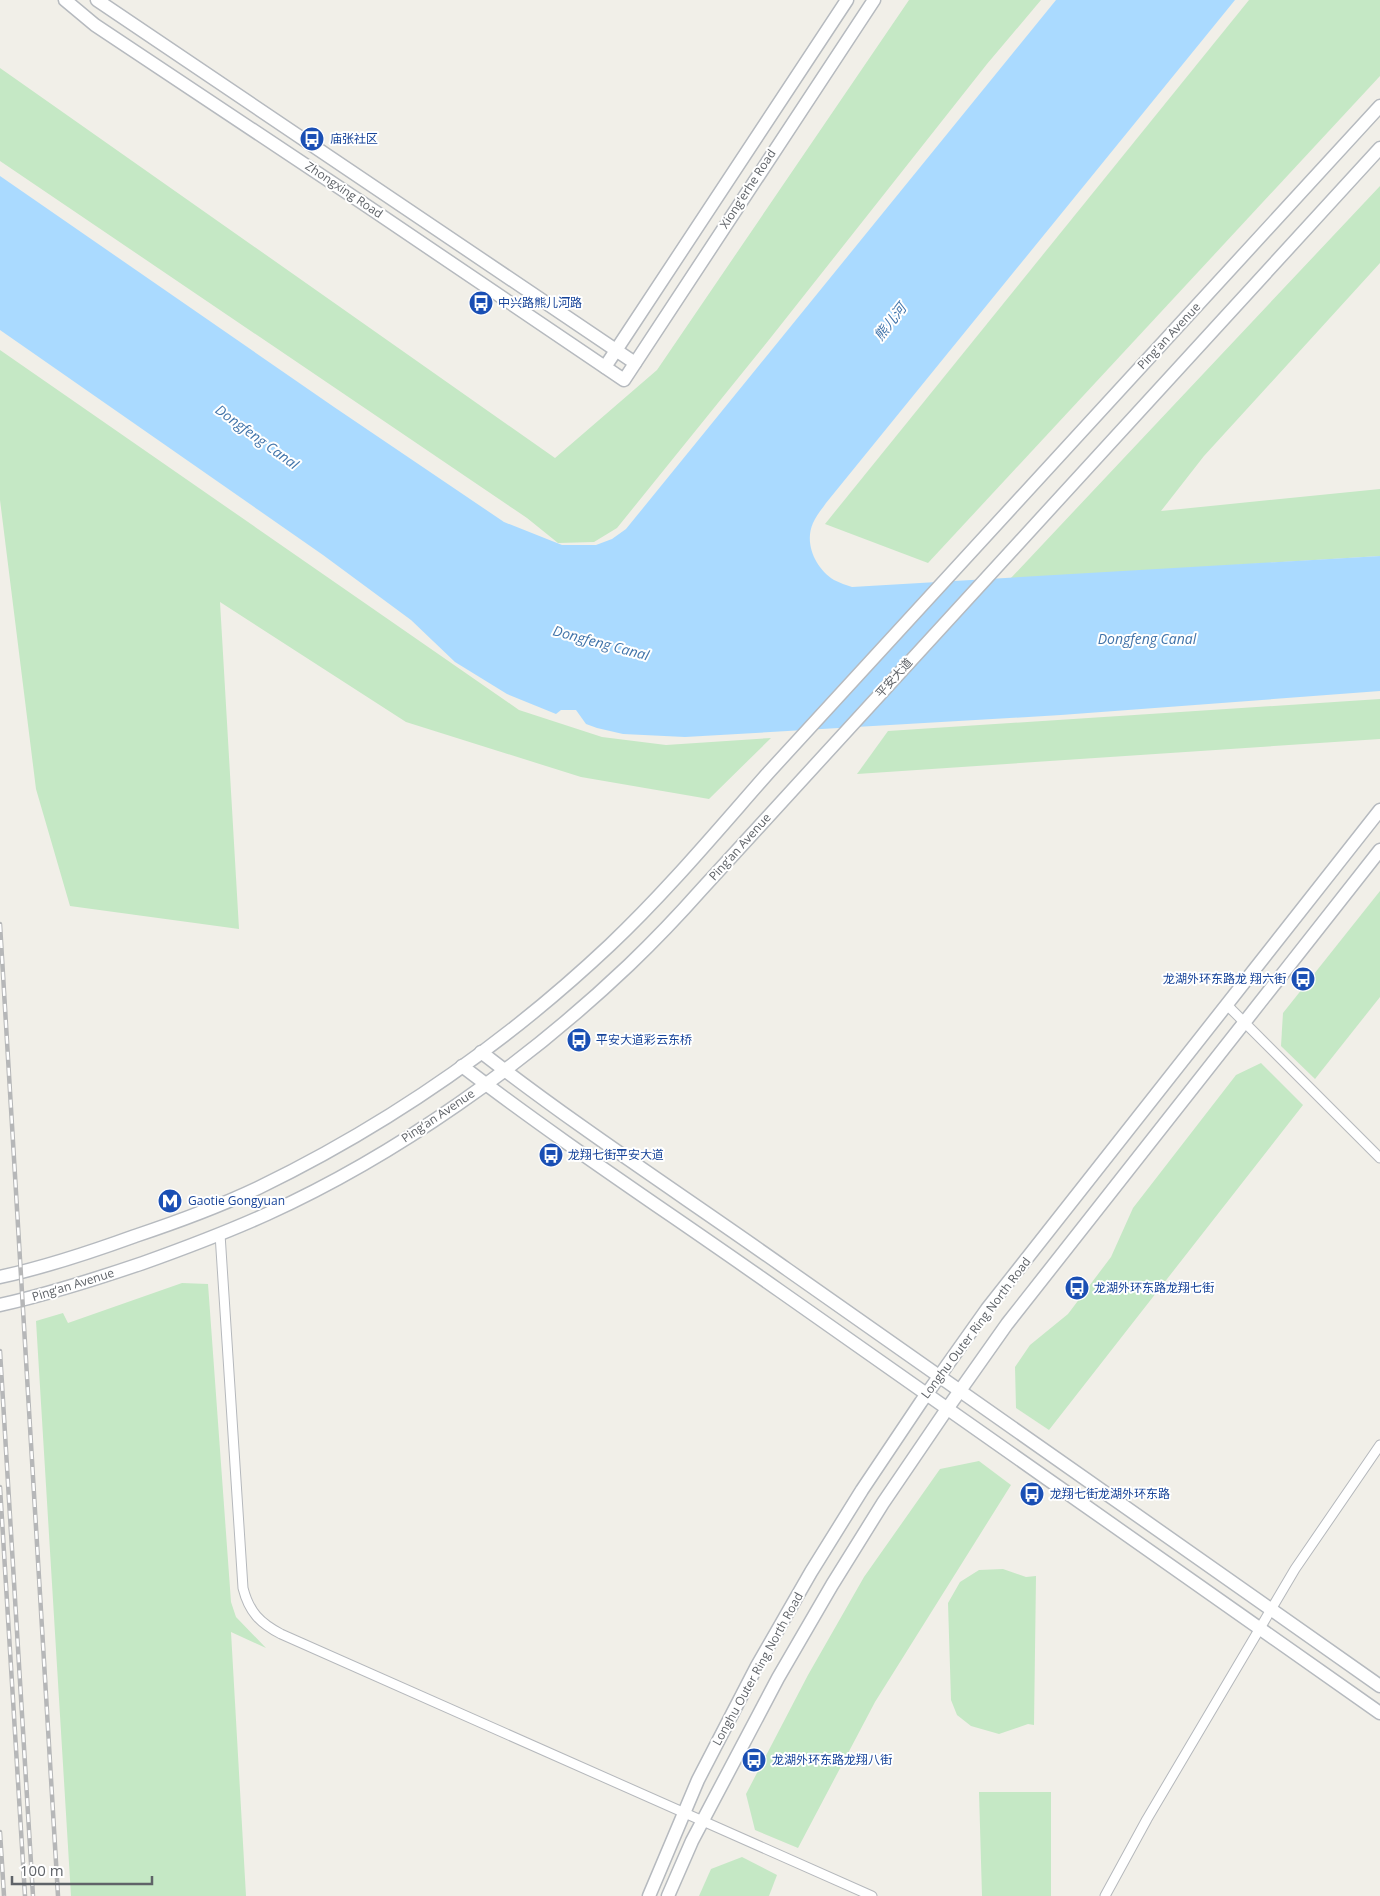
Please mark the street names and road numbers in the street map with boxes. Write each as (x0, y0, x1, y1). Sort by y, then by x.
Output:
street label: Xiong'erhe Road (716, 146, 780, 232)
street label: Zhongxing Road (302, 157, 386, 222)
street label: Ping'an Avenue (1133, 298, 1204, 373)
street label: 平安大道 (871, 654, 916, 701)
street label: Ping‘an Avenue (705, 809, 775, 884)
street label: Ping‘an Avenue (398, 1085, 478, 1146)
street label: Longhu Outer Ring North Road (917, 1254, 1034, 1402)
street label: Ping‘an Avenue (30, 1264, 116, 1305)
street label: Longhu Outer Ring North Road (708, 1589, 807, 1748)

